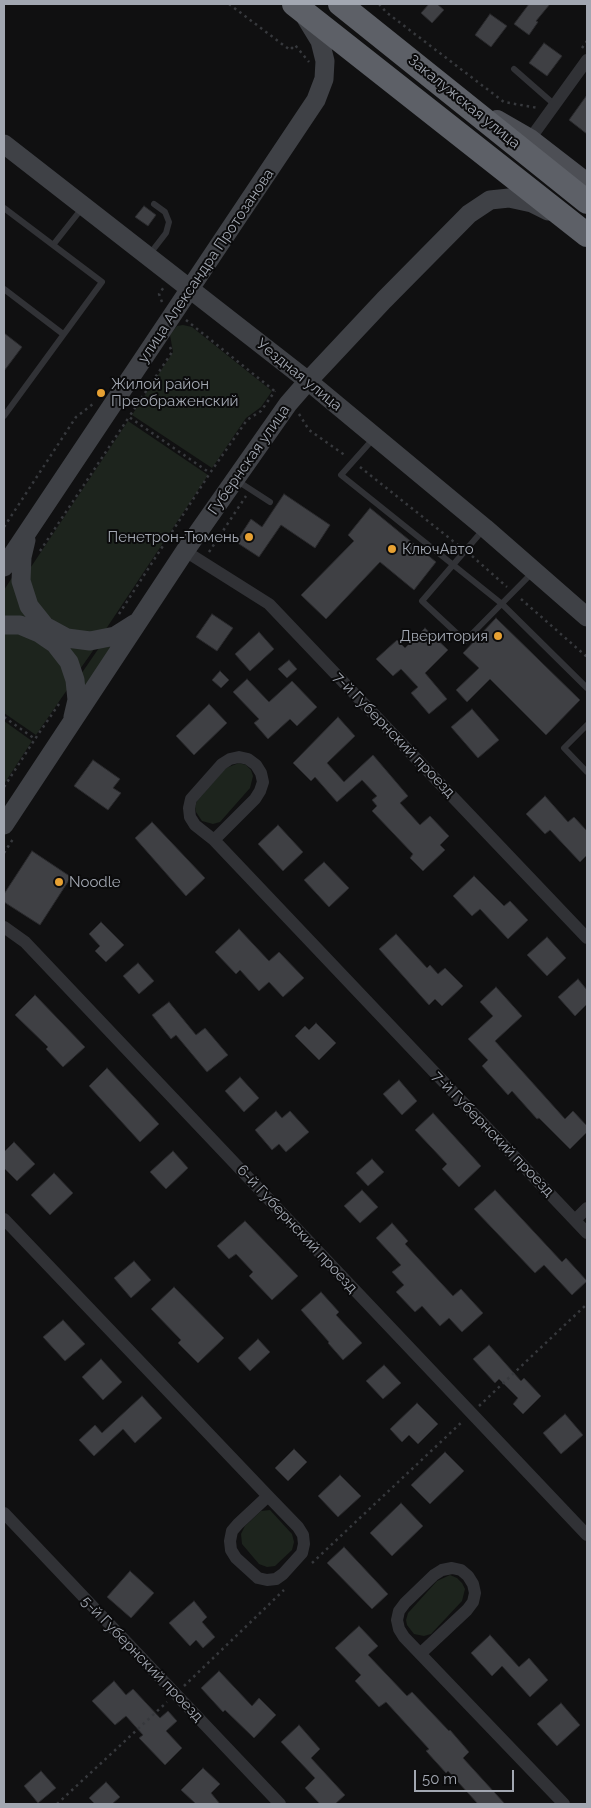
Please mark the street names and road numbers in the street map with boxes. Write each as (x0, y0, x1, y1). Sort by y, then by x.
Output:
street label: Закалужская улица (404, 51, 524, 153)
street label: улица Александра Протозанова (134, 166, 278, 366)
street label: Уездная улица (253, 335, 345, 415)
street label: Губернская улица (204, 402, 294, 518)
street label: 7-й Губернский проезд (329, 669, 459, 801)
street label: 7-й Губернский проезд (428, 1068, 558, 1200)
street label: 6-й Губернский проезд (233, 1161, 361, 1297)
street label: 5-й Губернский проезд (77, 1592, 207, 1726)

